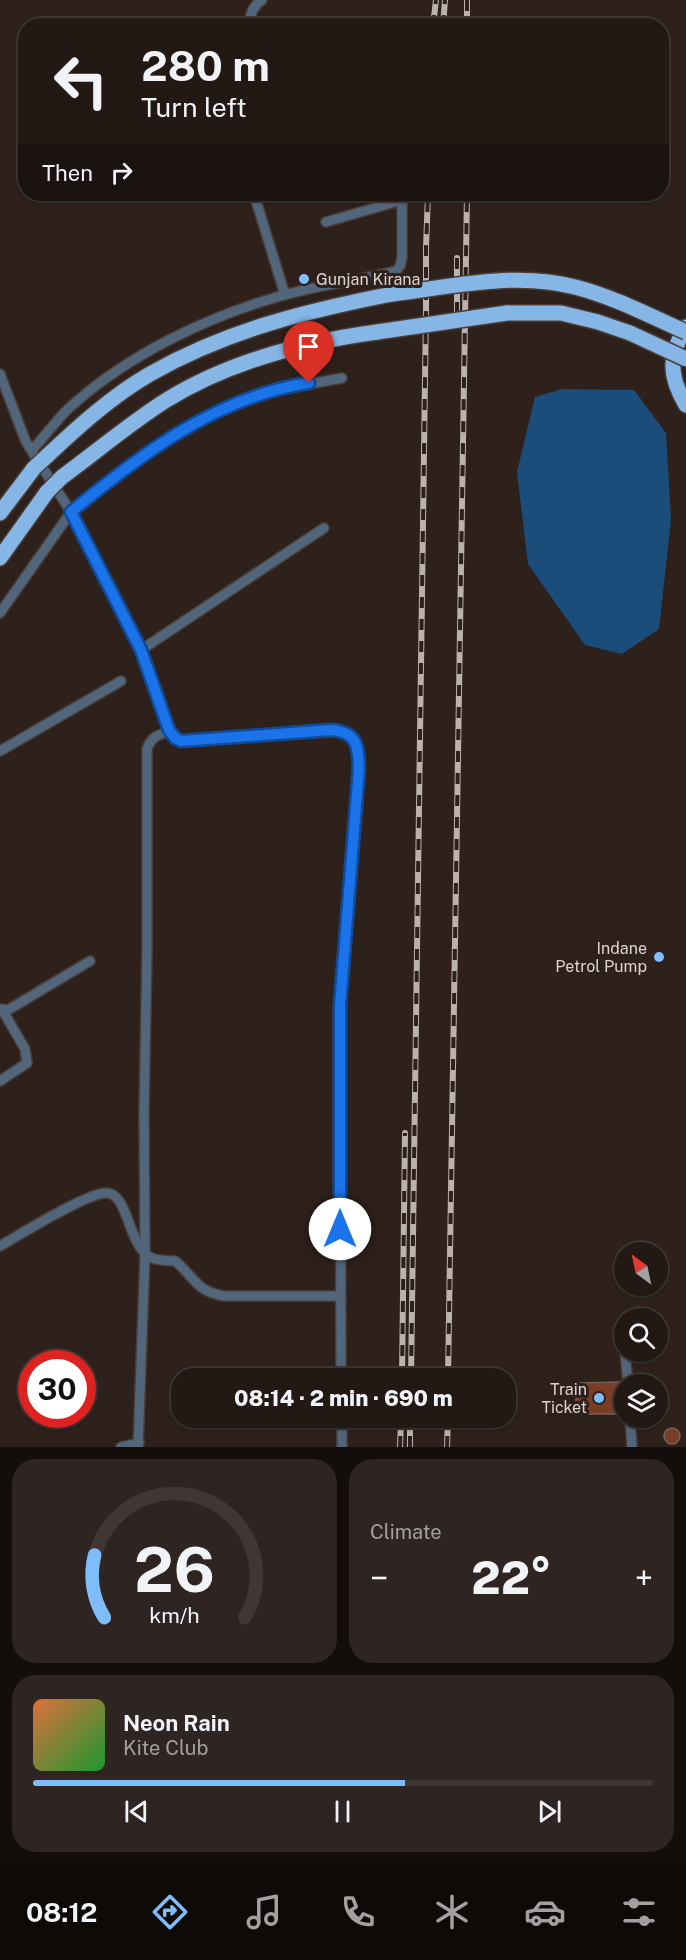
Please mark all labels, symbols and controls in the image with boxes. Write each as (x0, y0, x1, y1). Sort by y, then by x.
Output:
text: 280 m (141, 41, 270, 90)
icon: left (42, 42, 120, 120)
text: Turn left (141, 91, 247, 123)
icon: right (105, 156, 138, 189)
text: Then (42, 160, 93, 186)
place label: Gunjan Kirana (316, 270, 420, 289)
marker: Gunjan Kirana (297, 272, 311, 286)
pin (283, 321, 334, 383)
icon: arrive (292, 330, 325, 363)
place label: Indane Petrol Pump (555, 939, 647, 976)
marker: Indane Petrol Pump (652, 950, 666, 964)
position arrow (308, 1197, 372, 1261)
north arrow (614, 1242, 668, 1296)
map controls (614, 1242, 668, 1428)
button: search (614, 1308, 668, 1362)
speed limit sign: 30 (18, 1350, 96, 1428)
button: layers (614, 1374, 668, 1428)
place label: Train Ticket (541, 1380, 587, 1417)
text: 08:14 · 2 min · 690 m (234, 1385, 453, 1411)
marker: Train Ticket (592, 1391, 606, 1405)
text: Climate (370, 1520, 442, 1544)
text: 26 (134, 1533, 215, 1606)
text: 22° (471, 1551, 552, 1604)
text: − (370, 1559, 388, 1597)
text: + (635, 1559, 653, 1597)
text: km/h (149, 1603, 200, 1628)
text: Neon Rain (123, 1710, 230, 1736)
text: Kite Club (123, 1736, 208, 1760)
icon: previous (120, 1795, 153, 1828)
icon: pause (326, 1795, 359, 1828)
icon: next (533, 1795, 566, 1828)
icon: directions (149, 1891, 191, 1933)
icon: music (243, 1891, 285, 1933)
icon: phone (337, 1891, 379, 1933)
icon: climate (431, 1891, 473, 1933)
icon: car (524, 1891, 566, 1933)
icon: filters (618, 1891, 660, 1933)
text: 08:12 (26, 1896, 97, 1928)

